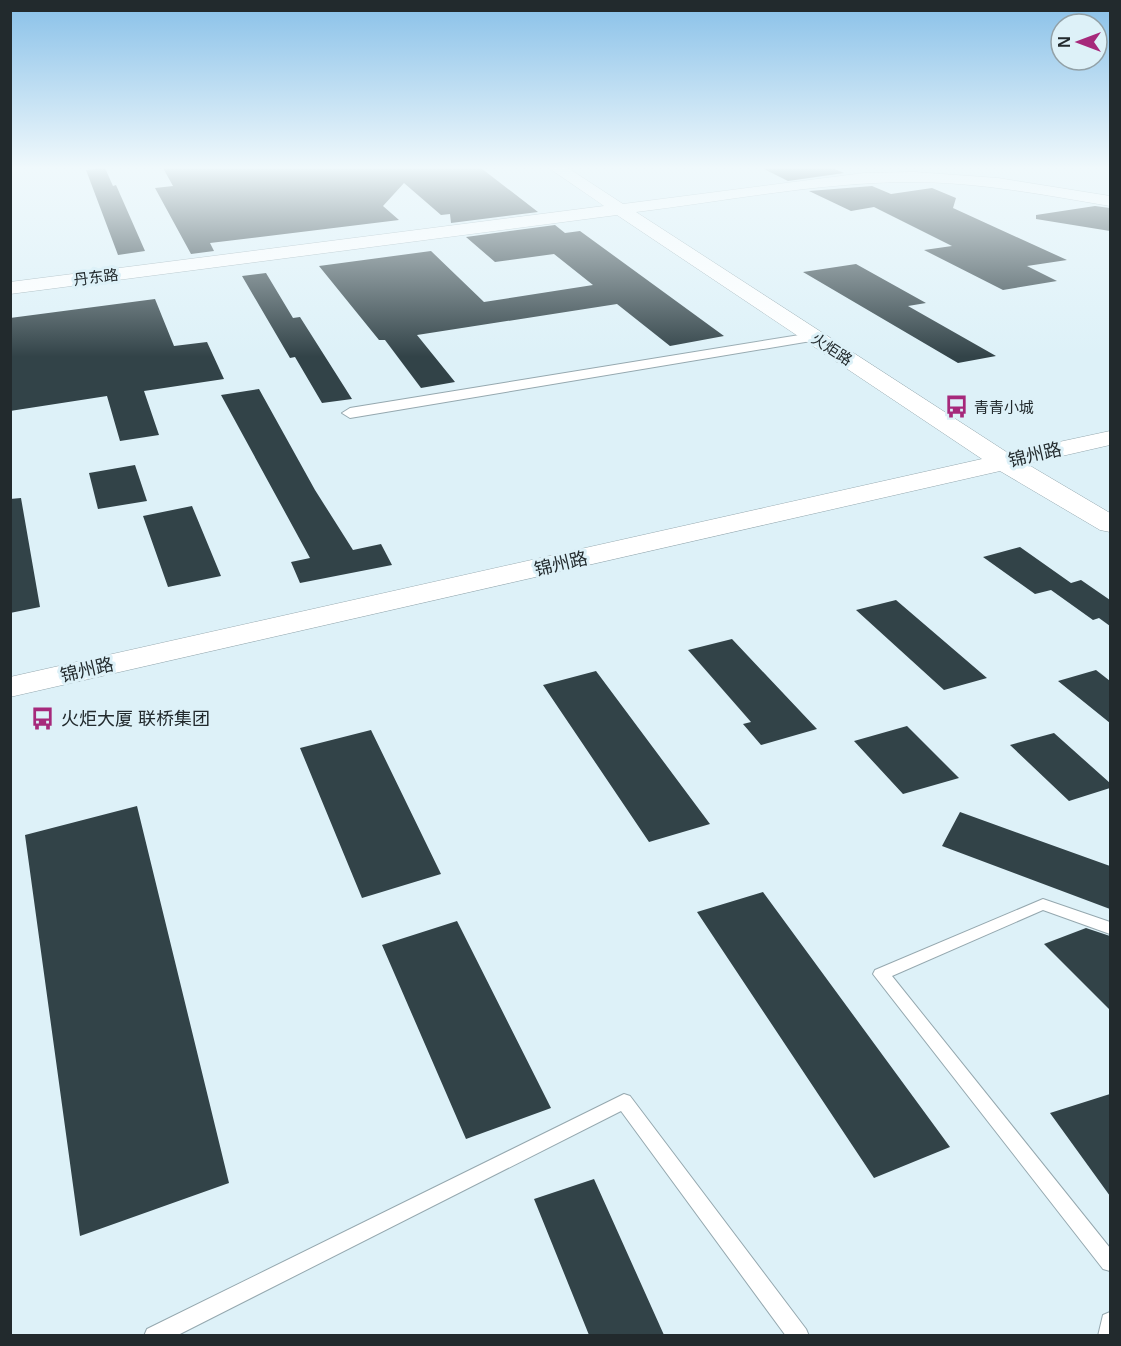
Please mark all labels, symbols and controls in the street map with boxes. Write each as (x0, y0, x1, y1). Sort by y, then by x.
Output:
north arrow (1049, 12, 1109, 72)
text: N (1056, 36, 1073, 48)
street label: 丹东路 (73, 266, 119, 288)
street label: 火炬路 (808, 330, 856, 368)
bus stop icon: 青青小城 (943, 394, 969, 420)
place label: 青青小城 (974, 399, 1034, 416)
street label: 锦州路 (1006, 439, 1064, 471)
street label: 锦州路 (532, 548, 590, 580)
street label: 锦州路 (58, 654, 116, 686)
bus stop icon: 火炬大厦 联桥集团 (30, 706, 56, 732)
place label: 火炬大厦 联桥集团 (61, 709, 210, 729)

